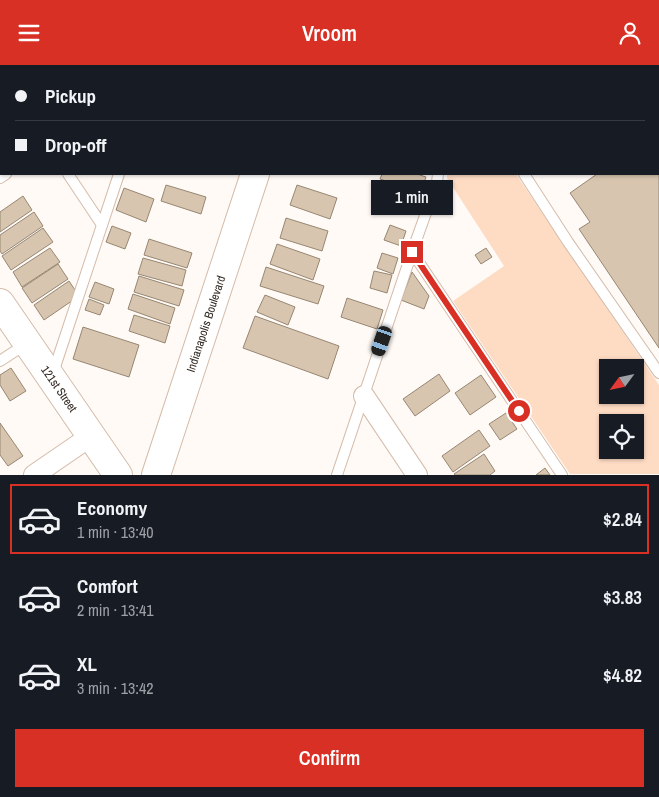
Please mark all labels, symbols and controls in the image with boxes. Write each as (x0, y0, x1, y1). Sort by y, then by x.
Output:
text: Vroom (302, 18, 357, 48)
icon: menu (15, 19, 43, 47)
icon: person (616, 19, 644, 47)
text: Pickup (45, 83, 96, 109)
text: Drop-off (45, 132, 106, 158)
callout: 1 min (371, 179, 453, 215)
text: 1 min (395, 186, 429, 208)
route end (401, 241, 423, 263)
street label: Indianapolis Boulevard (183, 274, 229, 374)
car (370, 324, 393, 358)
north arrow (599, 359, 644, 404)
map controls (599, 359, 644, 459)
street label: 121st Street (37, 363, 81, 416)
route start (508, 400, 530, 422)
button: locate (599, 414, 644, 459)
text: Economy (77, 495, 147, 521)
icon: car (17, 497, 62, 542)
text: $2.84 (603, 506, 642, 532)
text: 1 min · 13:40 (77, 521, 154, 543)
text: Comfort (77, 573, 138, 599)
icon: car (17, 575, 62, 620)
text: $3.83 (603, 584, 642, 610)
text: 2 min · 13:41 (77, 599, 154, 621)
text: XL (77, 651, 97, 677)
icon: car (17, 653, 62, 698)
text: $4.82 (603, 662, 642, 688)
text: 3 min · 13:42 (77, 677, 154, 699)
button: Confirm (15, 729, 644, 787)

